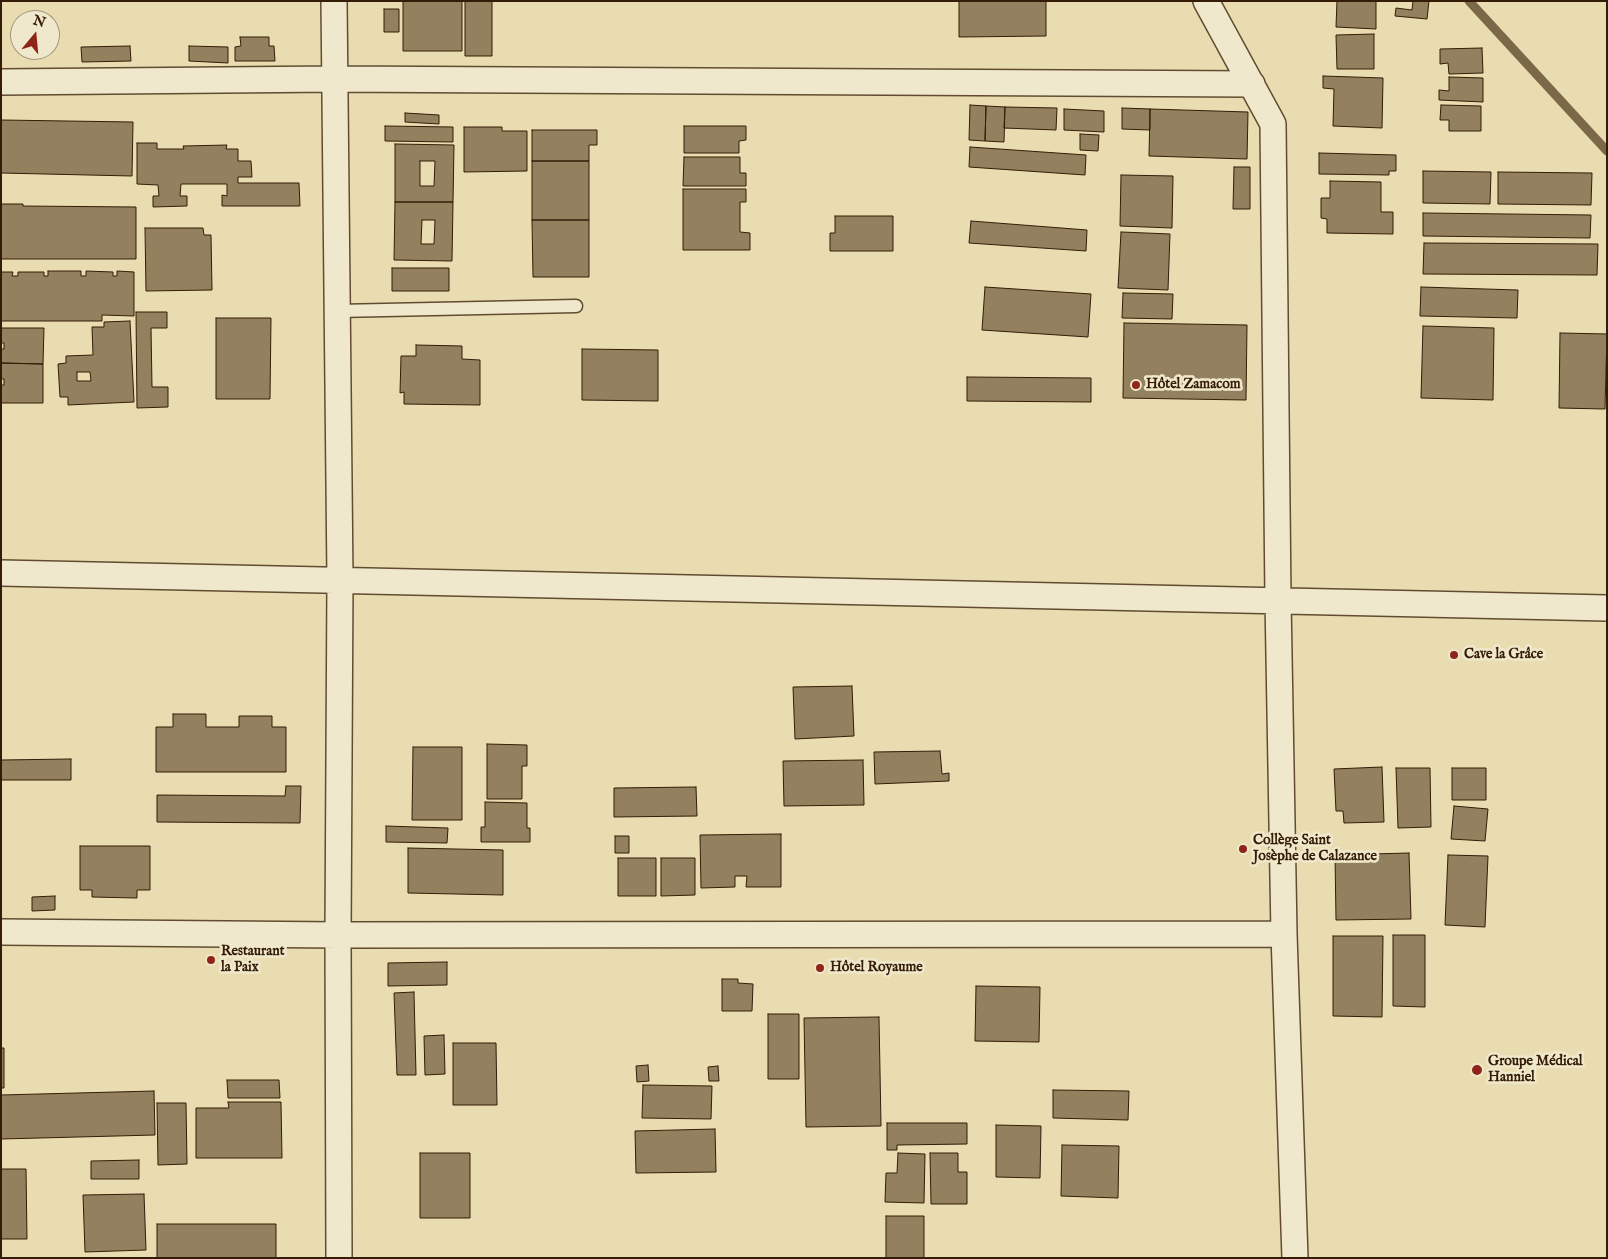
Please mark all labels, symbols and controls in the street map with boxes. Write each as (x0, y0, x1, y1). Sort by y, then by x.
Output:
north arrow (10, 10, 60, 60)
text: N (31, 11, 48, 32)
place label: Hôtel Zamacom (1146, 377, 1241, 393)
marker: Hôtel Zamacom (1130, 379, 1142, 391)
place label: Cave la Grâce (1464, 647, 1543, 663)
marker: Cave la Grâce (1448, 649, 1460, 661)
place label: Collège Saint Josèphe de Calazance (1253, 833, 1377, 866)
marker: Collège Saint Josèphe de Calazance (1237, 843, 1249, 855)
place label: Restaurant la Paix (221, 944, 284, 976)
marker: Restaurant la Paix (205, 954, 217, 966)
place label: Hôtel Royaume (830, 960, 923, 976)
marker: Hôtel Royaume (814, 962, 826, 974)
place label: Groupe Médical Hanniel (1488, 1054, 1583, 1086)
marker: Groupe Médical Hanniel (1470, 1063, 1484, 1077)

